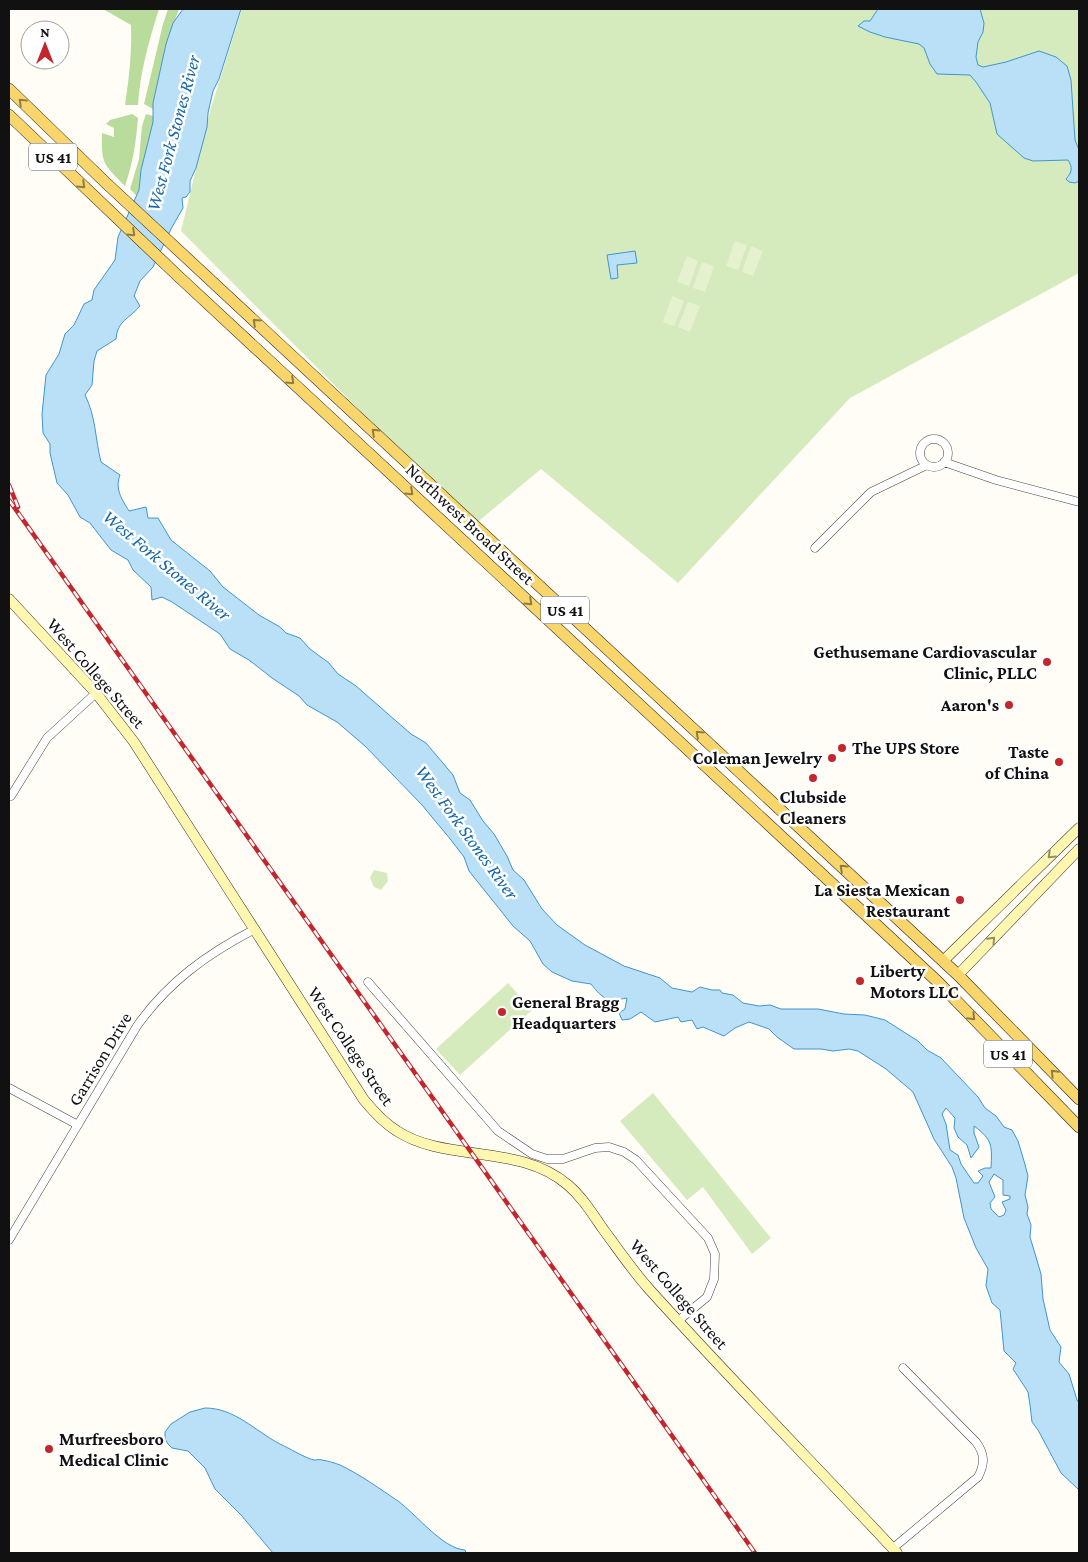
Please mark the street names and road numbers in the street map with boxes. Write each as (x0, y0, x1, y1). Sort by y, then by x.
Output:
road number: US 41 (29, 144, 77, 170)
street label: Northwest Broad Street (402, 459, 539, 589)
road number: US 41 (541, 596, 589, 624)
street label: West College Street (43, 614, 150, 733)
street label: West College Street (304, 983, 399, 1110)
street label: Garrison Drive (64, 1009, 136, 1109)
road number: US 41 (984, 1040, 1032, 1068)
street label: West College Street (626, 1235, 733, 1354)

